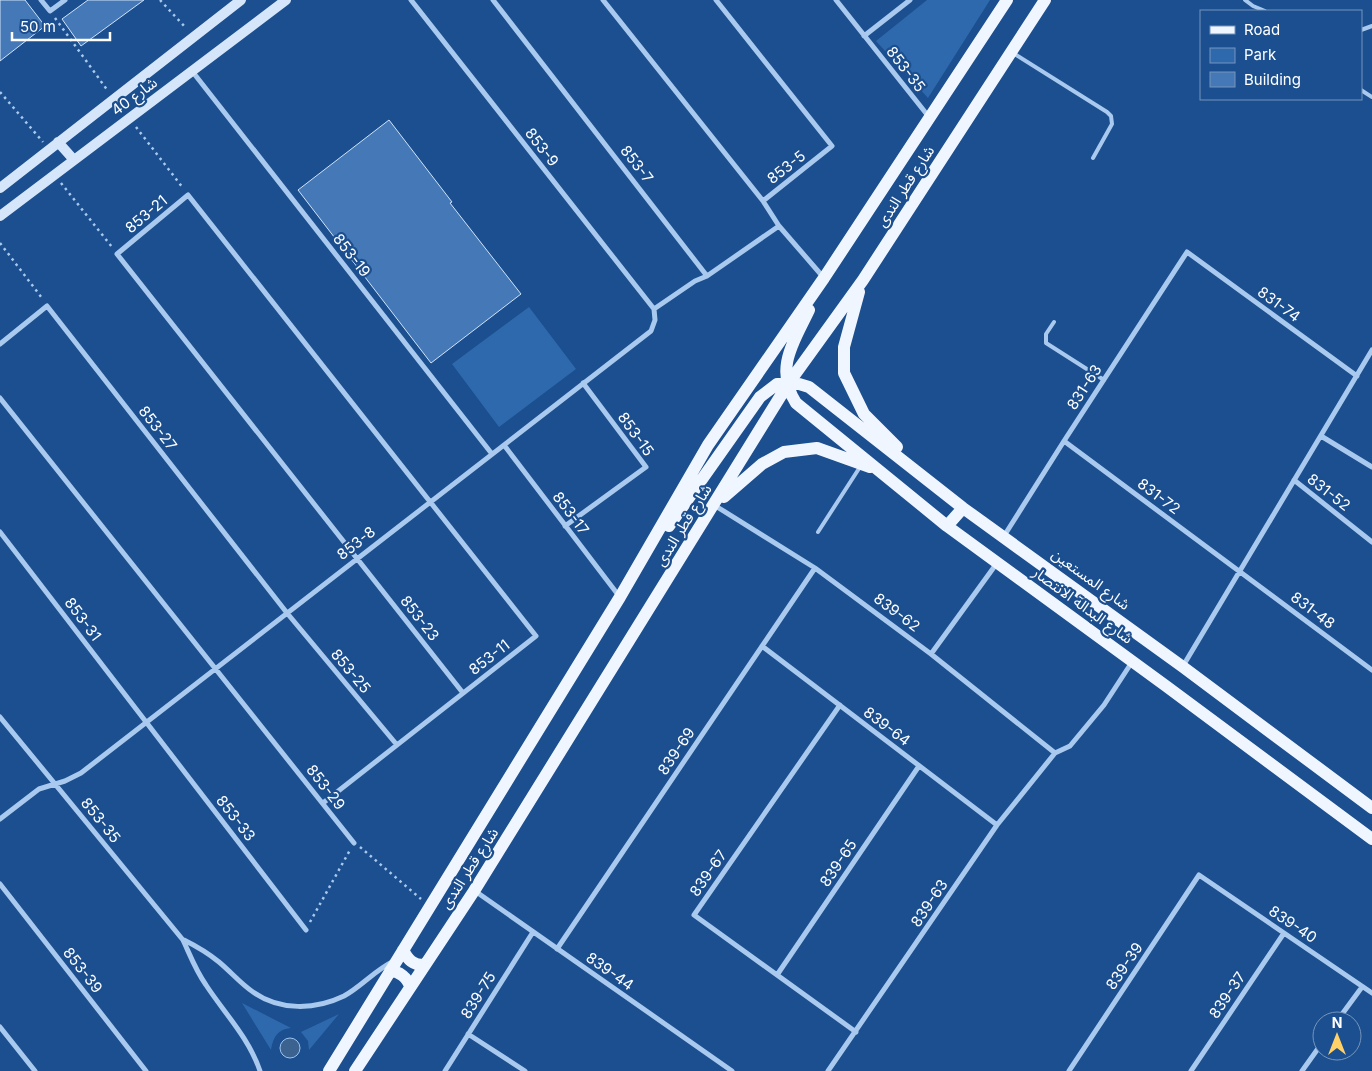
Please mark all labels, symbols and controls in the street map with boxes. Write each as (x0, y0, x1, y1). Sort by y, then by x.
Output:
scale bar (12, 10, 110, 42)
legend (1200, 10, 1362, 100)
text: 50 m (20, 17, 56, 36)
text: Road (1244, 20, 1280, 39)
street label: 853-35 (882, 42, 930, 96)
text: Park (1244, 45, 1277, 64)
text: Building (1244, 70, 1301, 89)
street label: شارع 40 (107, 72, 163, 122)
street label: 853-9 (521, 124, 563, 170)
street label: 853-7 (616, 141, 658, 187)
street label: شارع قطر الندى (872, 142, 941, 232)
street label: 853-5 (763, 146, 809, 188)
street label: 853-21 (121, 191, 171, 237)
street label: 853-19 (329, 229, 375, 281)
street label: 831-74 (1254, 282, 1304, 326)
street label: 831-63 (1062, 361, 1106, 413)
street label: 853-27 (135, 402, 181, 454)
street label: 853-15 (614, 408, 658, 460)
street label: 831-52 (1304, 469, 1354, 515)
street label: 831-72 (1134, 474, 1184, 518)
street label: شارع قطر الندى (650, 480, 718, 571)
street label: 853-17 (549, 488, 593, 538)
street label: 853-8 (333, 522, 379, 564)
street label: شارع المستعين (1046, 544, 1134, 616)
street label: شارع البدالة الانتصار (1027, 562, 1137, 650)
street label: 831-48 (1287, 587, 1339, 633)
street label: 839-62 (870, 588, 924, 636)
street label: 853-23 (396, 591, 444, 645)
street label: 853-31 (60, 593, 106, 645)
street label: 853-11 (465, 635, 513, 679)
street label: 853-25 (327, 645, 375, 697)
street label: 839-64 (860, 702, 914, 750)
street label: 839-69 (653, 724, 699, 778)
street label: 853-29 (302, 760, 350, 814)
street label: 853-33 (212, 791, 260, 845)
street label: 853-35 (77, 794, 125, 846)
street label: شارع قطر الندى (436, 824, 505, 914)
street label: 839-65 (815, 836, 861, 890)
street label: 839-67 (685, 846, 731, 900)
street label: 839-63 (906, 876, 952, 930)
street label: 839-40 (1265, 901, 1321, 947)
street label: 839-39 (1101, 939, 1147, 993)
street label: 853-39 (59, 943, 107, 997)
street label: 839-44 (582, 948, 638, 994)
street label: 839-75 (456, 968, 500, 1022)
street label: 839-37 (1204, 968, 1250, 1022)
north arrow (1312, 1011, 1362, 1061)
text: N (1332, 1014, 1342, 1031)

